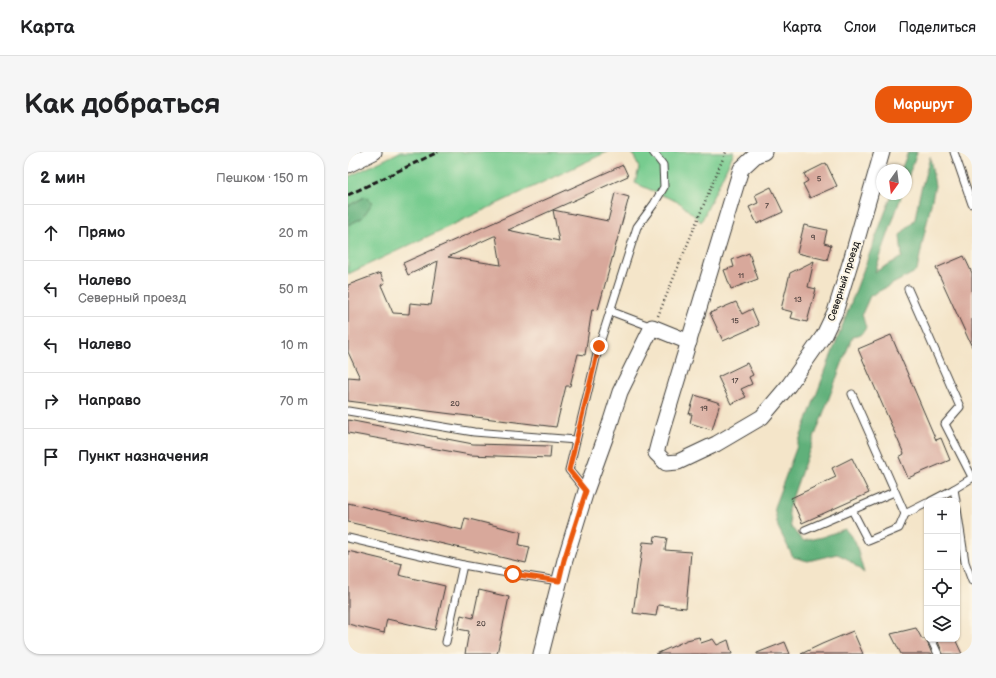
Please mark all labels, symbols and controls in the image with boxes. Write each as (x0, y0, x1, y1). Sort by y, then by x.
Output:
text: Карта (20, 16, 74, 39)
text: Карта (782, 19, 822, 36)
text: Слои (844, 19, 876, 36)
text: Поделиться (898, 19, 976, 36)
button: Маршрут (875, 86, 972, 123)
text: Как добраться (24, 88, 221, 121)
north arrow (876, 164, 912, 200)
text: 2 мин (40, 168, 86, 188)
text: Пешком · 150 m (216, 170, 308, 186)
house number: 5 (817, 174, 822, 183)
house number: 7 (765, 201, 769, 210)
icon: ahead (40, 222, 62, 244)
text: Прямо (78, 223, 125, 242)
text: 20 m (278, 225, 308, 241)
house number: 9 (811, 233, 816, 242)
street label: Северный проезд (825, 240, 863, 323)
text: Налево (78, 271, 131, 290)
house number: 11 (738, 271, 744, 280)
icon: left (40, 278, 62, 300)
text: 50 m (279, 281, 308, 297)
text: Северный проезд (78, 290, 186, 306)
house number: 13 (794, 295, 802, 304)
house number: 15 (731, 316, 739, 325)
icon: left (40, 334, 62, 356)
text: Налево (78, 335, 131, 354)
text: 10 m (281, 337, 308, 353)
route end (590, 337, 608, 355)
house number: 17 (731, 376, 739, 385)
icon: right (40, 390, 62, 412)
text: Направо (78, 391, 141, 410)
text: 70 m (280, 393, 308, 409)
house number: 20 (450, 399, 460, 408)
house number: 19 (700, 404, 708, 413)
icon: arrive (40, 446, 62, 468)
text: Пункт назначения (78, 447, 209, 466)
map controls (924, 498, 960, 642)
button: + (924, 498, 960, 534)
button: − (924, 534, 960, 570)
route start (504, 565, 522, 583)
button: locate (924, 570, 960, 606)
button: layers (924, 606, 960, 642)
house number: 20 (476, 619, 486, 628)

